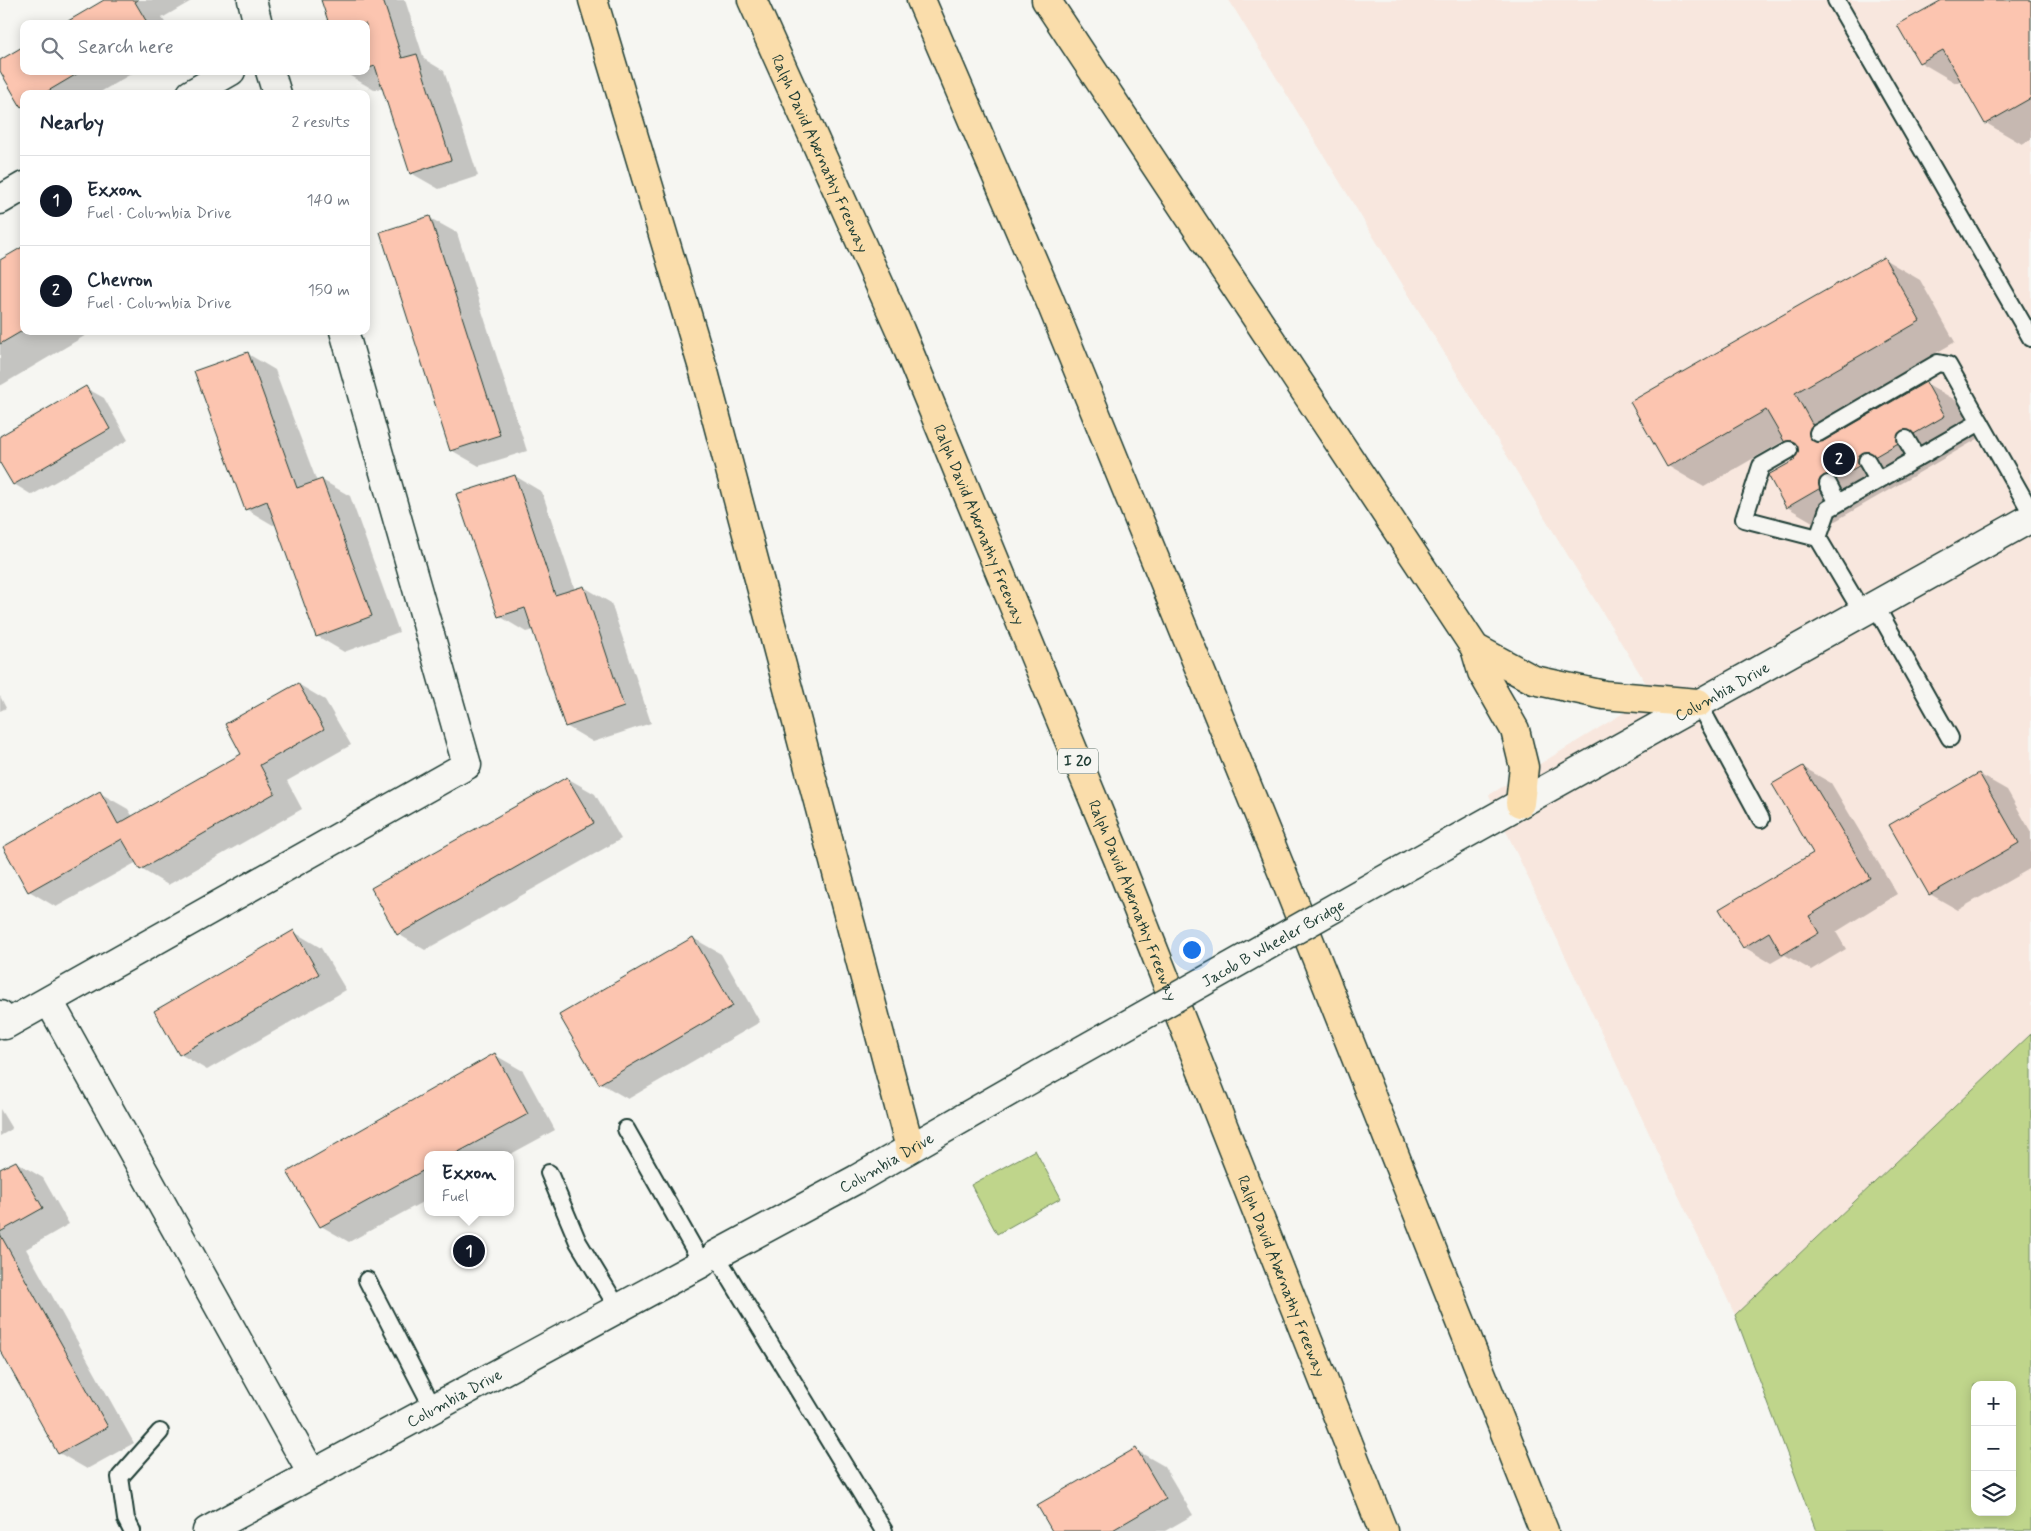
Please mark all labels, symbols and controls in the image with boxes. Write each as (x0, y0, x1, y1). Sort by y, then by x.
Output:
search box (20, 20, 370, 75)
icon: search (38, 34, 66, 62)
text: Search here (78, 35, 174, 60)
street label: Ralph David Abernathy Freeway (766, 51, 873, 256)
text: Nearby (40, 109, 104, 137)
text: 2 results (292, 112, 350, 133)
text: Exxon (87, 178, 141, 203)
text: 1 (52, 190, 60, 211)
text: 140 m (306, 190, 350, 211)
text: Fuel · Columbia Drive (87, 203, 232, 224)
text: Chevron (87, 268, 152, 293)
text: 2 (52, 280, 60, 301)
text: 150 m (308, 280, 350, 301)
text: Fuel · Columbia Drive (87, 293, 232, 314)
street label: Ralph David Abernathy Freeway (928, 422, 1029, 628)
pin: 2 (1823, 440, 1855, 478)
street label: Columbia Drive (1671, 657, 1774, 727)
road number: I 20 (1058, 748, 1098, 774)
street label: Ralph David Abernathy Freeway (1083, 797, 1182, 1005)
street label: Jacob B Wheeler Bridge (1198, 895, 1349, 993)
your location (1179, 937, 1205, 963)
street label: Columbia Drive (836, 1128, 939, 1199)
popup (424, 1151, 514, 1216)
text: Exxon (442, 1161, 496, 1186)
street label: Ralph David Abernathy Freeway (1232, 1173, 1330, 1380)
text: Fuel (442, 1186, 469, 1207)
pin: 1 (453, 1232, 485, 1270)
street label: Columbia Drive (403, 1364, 507, 1433)
map controls (1971, 1381, 2016, 1516)
button: + (1971, 1381, 2016, 1426)
button: − (1971, 1426, 2016, 1471)
button: layers (1971, 1471, 2016, 1516)

